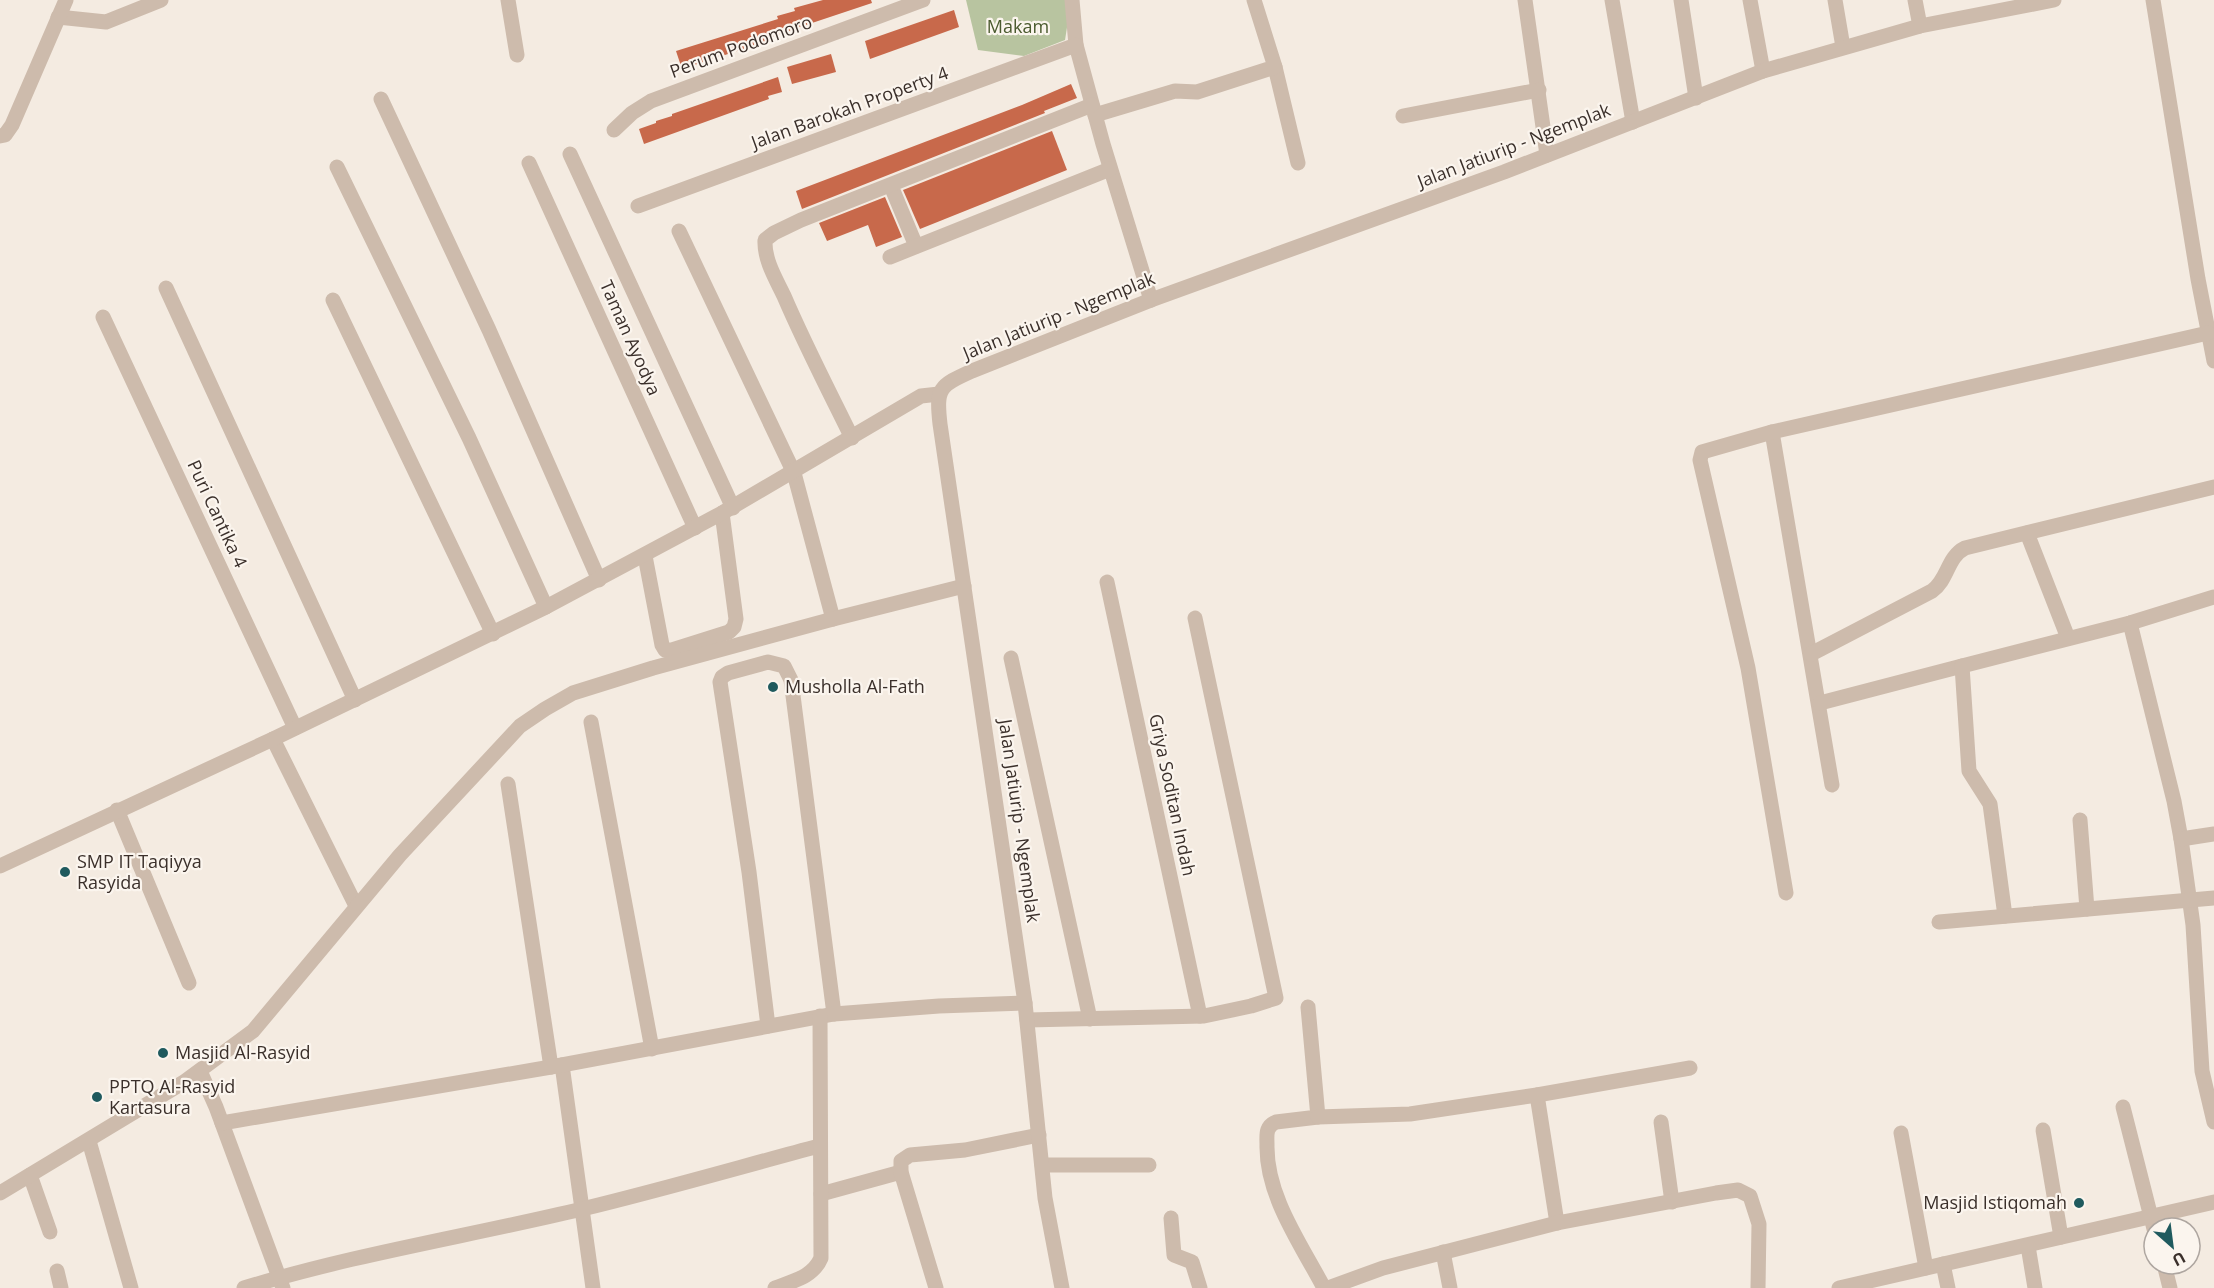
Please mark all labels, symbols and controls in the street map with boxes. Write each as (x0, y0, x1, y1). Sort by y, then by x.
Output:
street label: Perum Podomoro (666, 9, 815, 83)
park label: Makam (987, 14, 1049, 38)
street label: Jalan Barokah Property 4 (746, 60, 951, 155)
street label: Jalan Jatiurip - Ngemplak (1412, 97, 1614, 194)
street label: Jalan Jatiurip - Ngemplak (957, 265, 1159, 365)
street label: Taman Ayodya (595, 276, 667, 399)
street label: Puri Cantika 4 (182, 456, 253, 571)
place label: Musholla Al-Fath (785, 674, 925, 698)
marker: Musholla Al-Fath (766, 680, 780, 694)
street label: Griya Soditan Indah (1144, 712, 1202, 878)
street label: Jalan Jatiurip - Ngemplak (994, 716, 1046, 925)
place label: SMP IT Taqiyya Rasyida (77, 849, 202, 894)
marker: SMP IT Taqiyya Rasyida (58, 865, 72, 879)
place label: Masjid Al-Rasyid (175, 1040, 311, 1064)
marker: Masjid Al-Rasyid (156, 1046, 170, 1060)
place label: PPTQ Al-Rasyid Kartasura (109, 1074, 235, 1119)
marker: PPTQ Al-Rasyid Kartasura (90, 1090, 104, 1104)
place label: Masjid Istiqomah (1923, 1190, 2067, 1214)
marker: Masjid Istiqomah (2072, 1196, 2086, 1210)
north arrow (2142, 1216, 2202, 1276)
text: U (2169, 1247, 2190, 1272)

